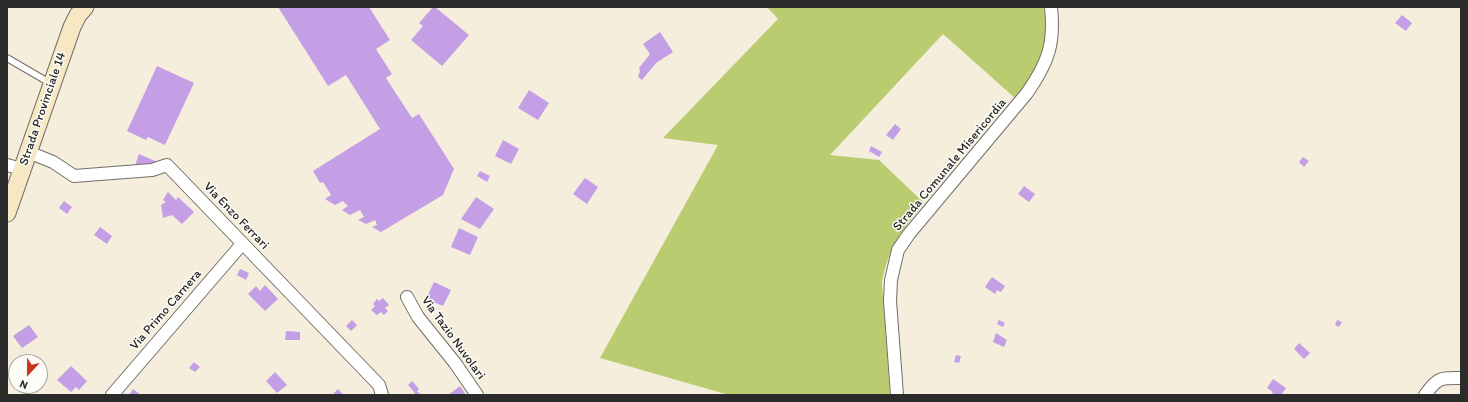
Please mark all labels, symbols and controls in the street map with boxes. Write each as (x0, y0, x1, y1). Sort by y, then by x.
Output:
street label: Strada Provinciale 14 (16, 50, 70, 168)
street label: Strada Comunale Misericordia (890, 95, 1010, 235)
street label: Via Enzo Ferrari (200, 179, 272, 253)
street label: Via Primo Carnera (127, 267, 205, 353)
street label: Via Tazio Nuvolari (417, 293, 489, 383)
north arrow (8, 354, 48, 394)
text: N (18, 377, 30, 392)

